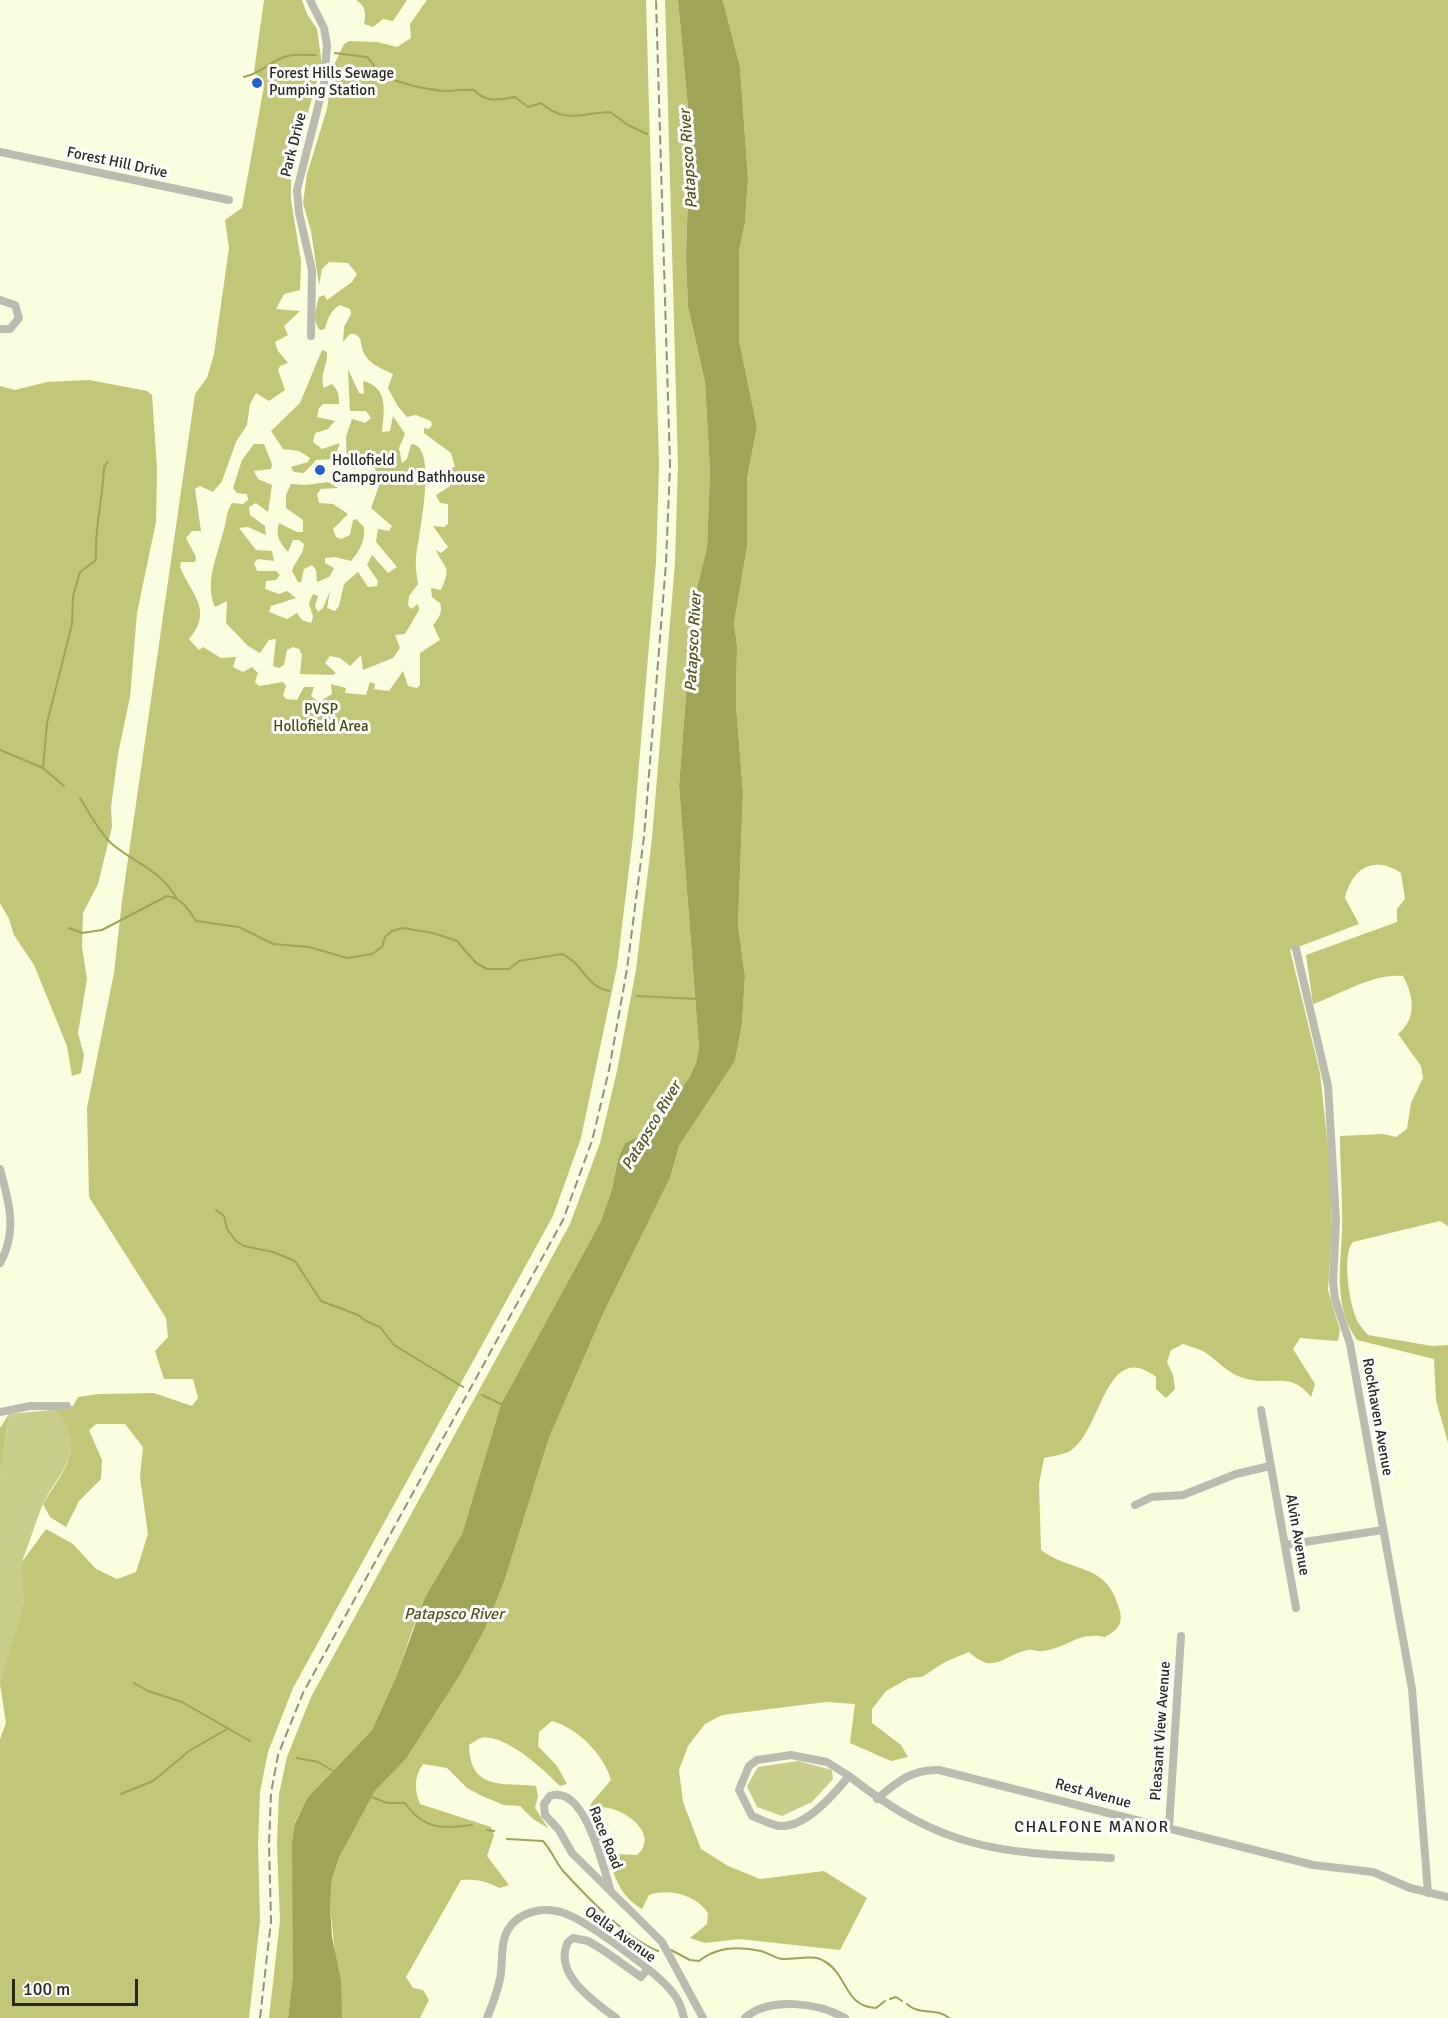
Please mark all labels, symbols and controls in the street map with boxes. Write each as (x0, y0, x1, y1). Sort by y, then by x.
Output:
place label: Forest Hills Sewage Pumping Station (269, 65, 394, 100)
marker: Forest Hills Sewage Pumping Station (250, 76, 264, 90)
water label: Patapsco River (676, 109, 702, 209)
street label: Park Drive (277, 111, 311, 179)
street label: Forest Hill Drive (65, 144, 169, 182)
place label: Hollofield Campground Bathhouse (332, 452, 485, 487)
marker: Hollofield Campground Bathhouse (313, 463, 327, 477)
water label: Patapsco River (682, 592, 706, 692)
park label: PVSP Hollofield Area (273, 701, 369, 736)
water label: Patapsco River (618, 1078, 686, 1174)
street label: Rockhaven Avenue (1358, 1357, 1396, 1477)
street label: Alvin Avenue (1281, 1493, 1313, 1577)
water label: Patapsco River (404, 1605, 504, 1625)
street label: Pleasant View Avenue (1147, 1661, 1175, 1801)
street label: Rest Avenue (1053, 1775, 1133, 1813)
street label: Race Road (584, 1804, 626, 1872)
district label: CHALFONE MANOR (1014, 1818, 1170, 1838)
street label: Oella Avenue (581, 1903, 659, 1967)
scale bar (15, 1967, 141, 2005)
text: 100 m (23, 1978, 70, 2000)

